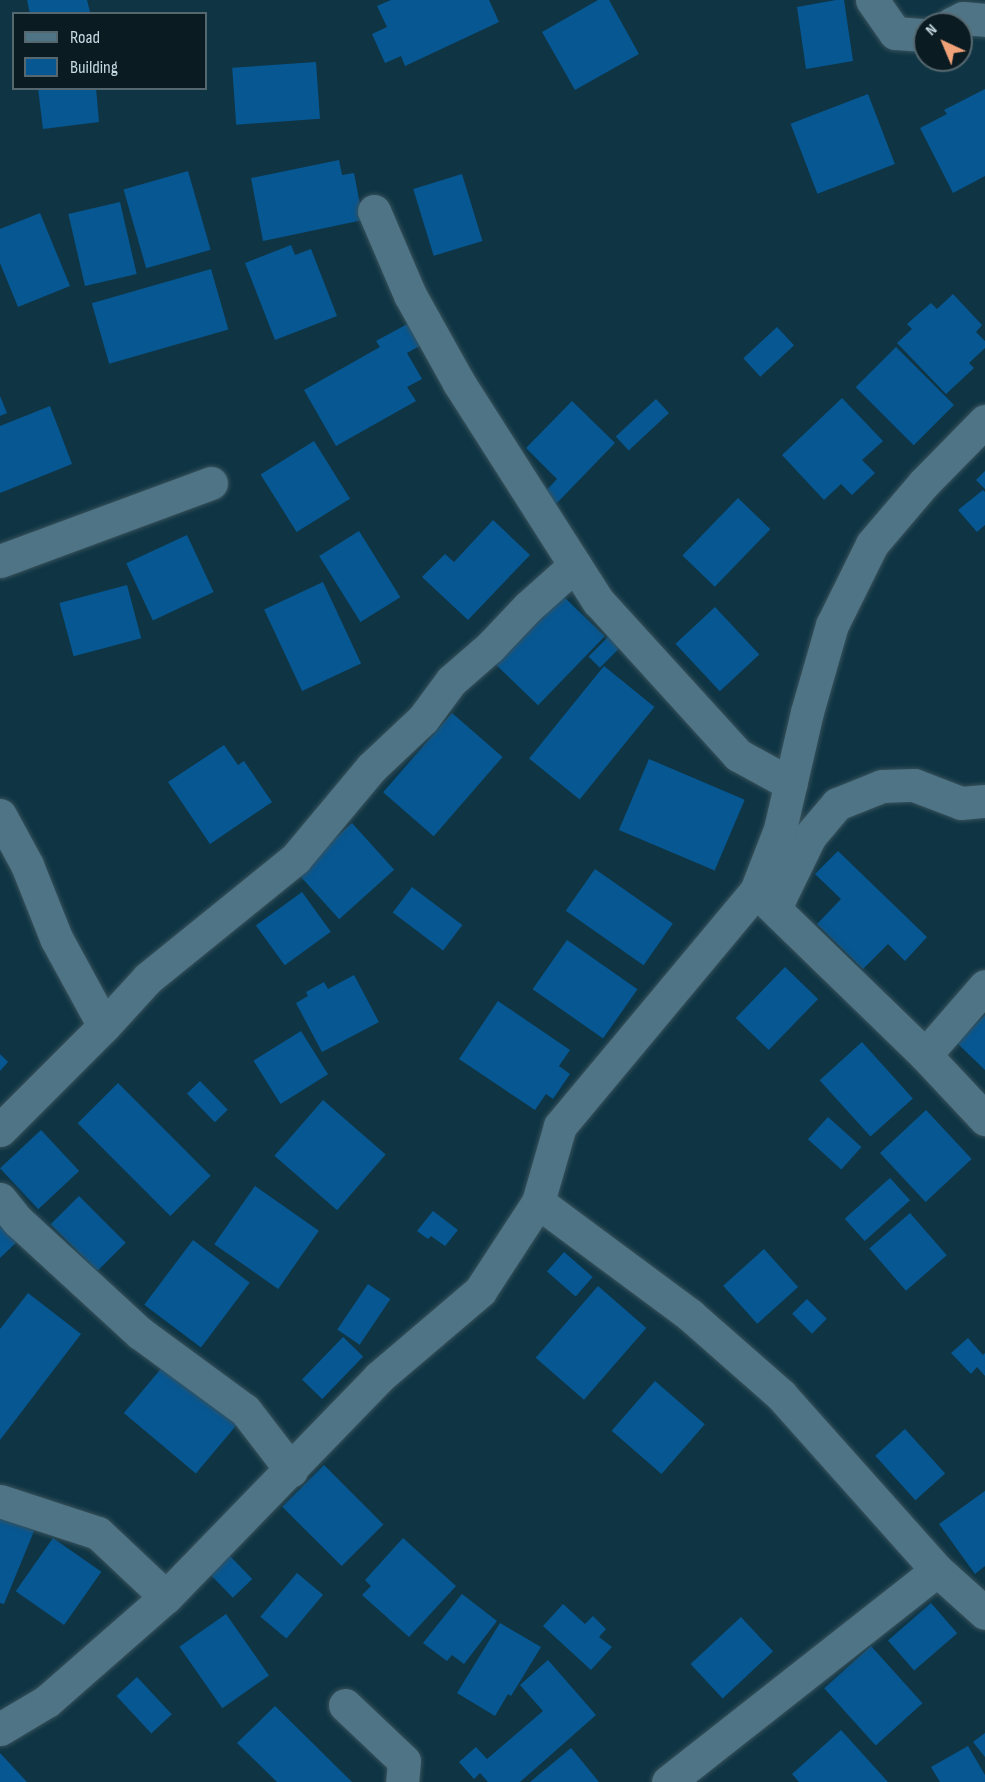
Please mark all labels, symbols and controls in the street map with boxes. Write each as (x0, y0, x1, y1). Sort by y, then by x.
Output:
legend (12, 12, 207, 90)
north arrow (913, 12, 973, 72)
text: N (922, 20, 941, 40)
text: Road (70, 27, 100, 48)
text: Building (70, 57, 118, 78)

